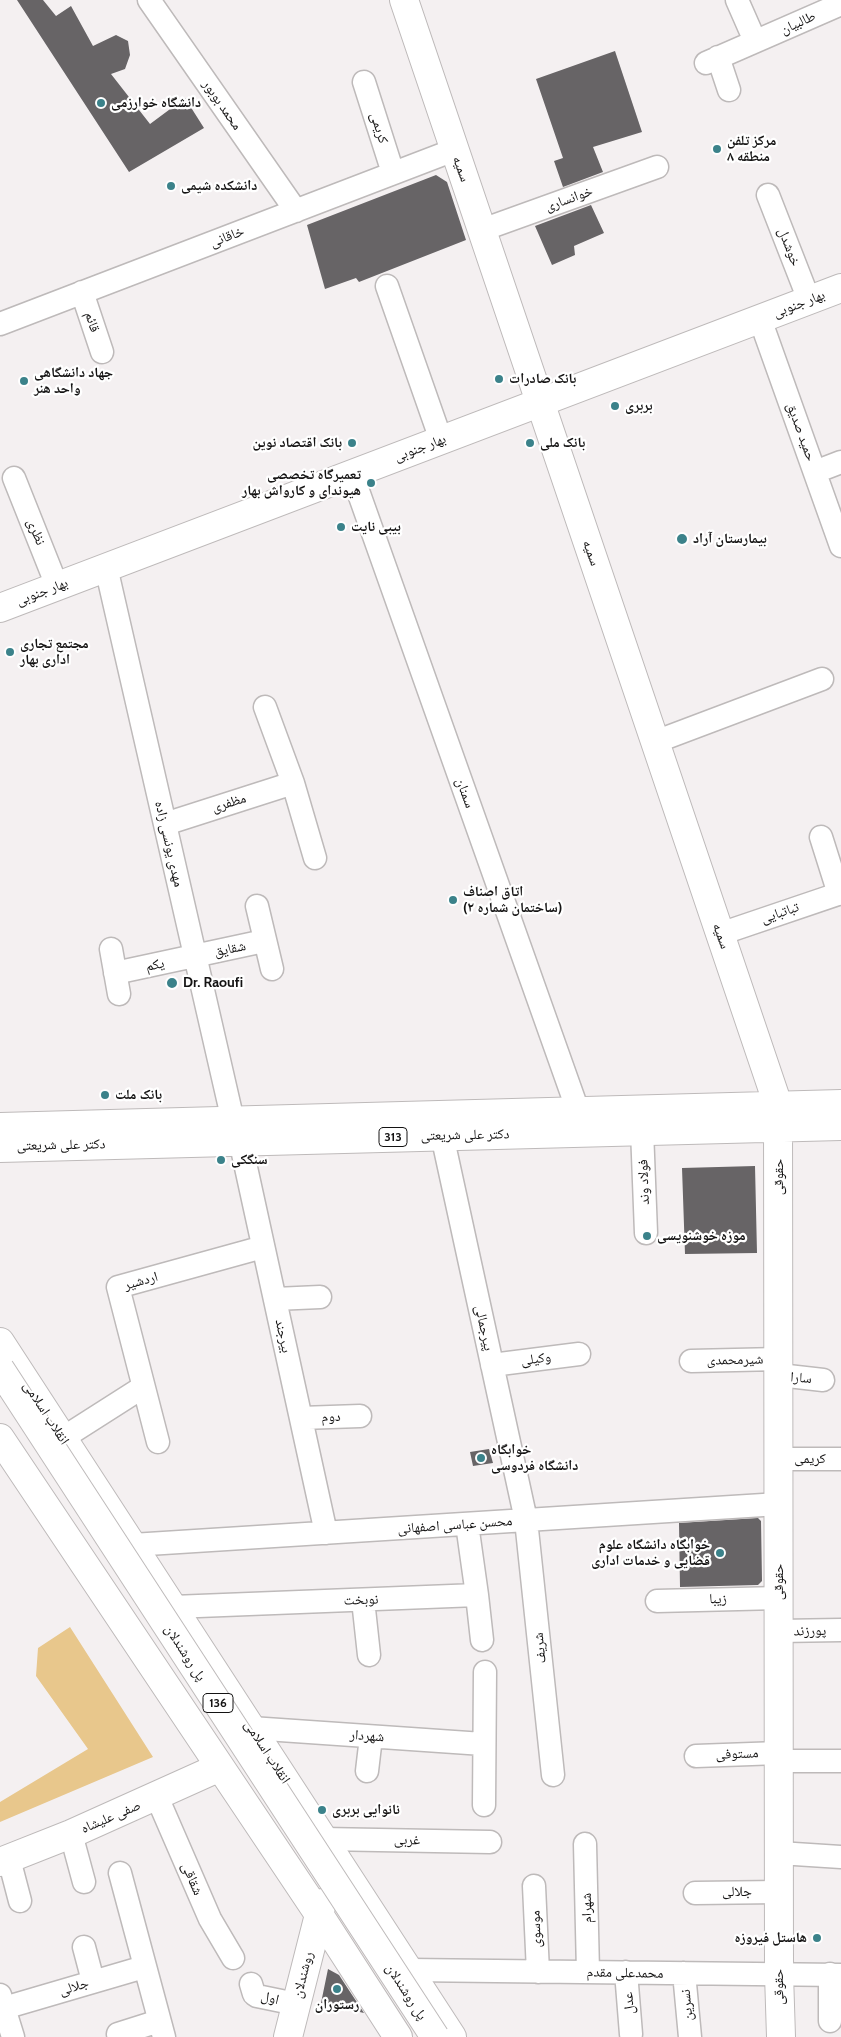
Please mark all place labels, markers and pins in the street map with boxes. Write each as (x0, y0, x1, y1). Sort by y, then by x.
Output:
place label: دانشگاه خوارزمی (111, 95, 201, 111)
marker: دانشگاه خوارزمی (95, 97, 107, 109)
place label: مرکز تلفن منطقه ۸ (727, 133, 776, 166)
marker: مرکز تلفن منطقه ۸ (711, 143, 723, 155)
place label: دانشکده شیمی (181, 178, 257, 194)
marker: دانشکده شیمی (165, 180, 177, 192)
place label: جهاد دانشگاهی واحد هنر (34, 365, 113, 398)
place label: بانک صادرات (509, 371, 576, 387)
marker: بانک صادرات (493, 373, 505, 385)
marker: جهاد دانشگاهی واحد هنر (18, 375, 30, 387)
place label: بربری (625, 398, 653, 414)
marker: بربری (609, 400, 621, 412)
place label: بانک اقتصاد نوین (252, 435, 342, 451)
place label: بانک ملی (540, 435, 585, 451)
marker: بانک اقتصاد نوین (346, 437, 358, 449)
marker: بانک ملی (524, 437, 536, 449)
place label: تعمیرگاه تخصصی هیوندای و کارواش بهار (242, 467, 361, 500)
marker: تعمیرگاه تخصصی هیوندای و کارواش بهار (365, 477, 377, 489)
place label: بیبی نایت (351, 519, 401, 535)
marker: بیبی نایت (335, 521, 347, 533)
place label: بیمارستان آراد (693, 531, 767, 547)
marker: بیمارستان آراد (675, 532, 689, 546)
place label: مجتمع تجاری اداری بهار (20, 636, 89, 669)
marker: مجتمع تجاری اداری بهار (4, 646, 16, 658)
place label: اتاق اصناف (ساختمان شماره ۲) (463, 884, 562, 916)
marker: اتاق اصناف (ساختمان شماره ۲) (447, 894, 459, 906)
place label: Dr. Raoufi (183, 975, 243, 991)
marker: Dr. Raoufi (165, 976, 179, 990)
place label: بانک ملت (115, 1087, 162, 1103)
marker: بانک ملت (99, 1089, 111, 1101)
place label: سنگکی (231, 1152, 268, 1168)
marker: سنگکی (215, 1154, 227, 1166)
place label: موزه خوشنویسی (657, 1228, 746, 1244)
marker: موزه خوشنویسی (641, 1230, 653, 1242)
place label: خوابگاه دانشگاه فردوسی (491, 1442, 578, 1474)
marker: خوابگاه دانشگاه فردوسی (475, 1452, 487, 1464)
place label: خوابگاه دانشگاه علوم قضایی و خدمات اداری (591, 1537, 710, 1570)
marker: خوابگاه دانشگاه علوم قضایی و خدمات اداری (714, 1547, 726, 1559)
place label: نانوایی بربری (332, 1802, 400, 1818)
marker: نانوایی بربری (316, 1804, 328, 1816)
place label: هاستل فیروزه (734, 1930, 807, 1946)
marker: هاستل فیروزه (811, 1932, 823, 1944)
marker: رستوران (331, 1983, 343, 1995)
place label: رستوران (315, 1997, 359, 2013)

